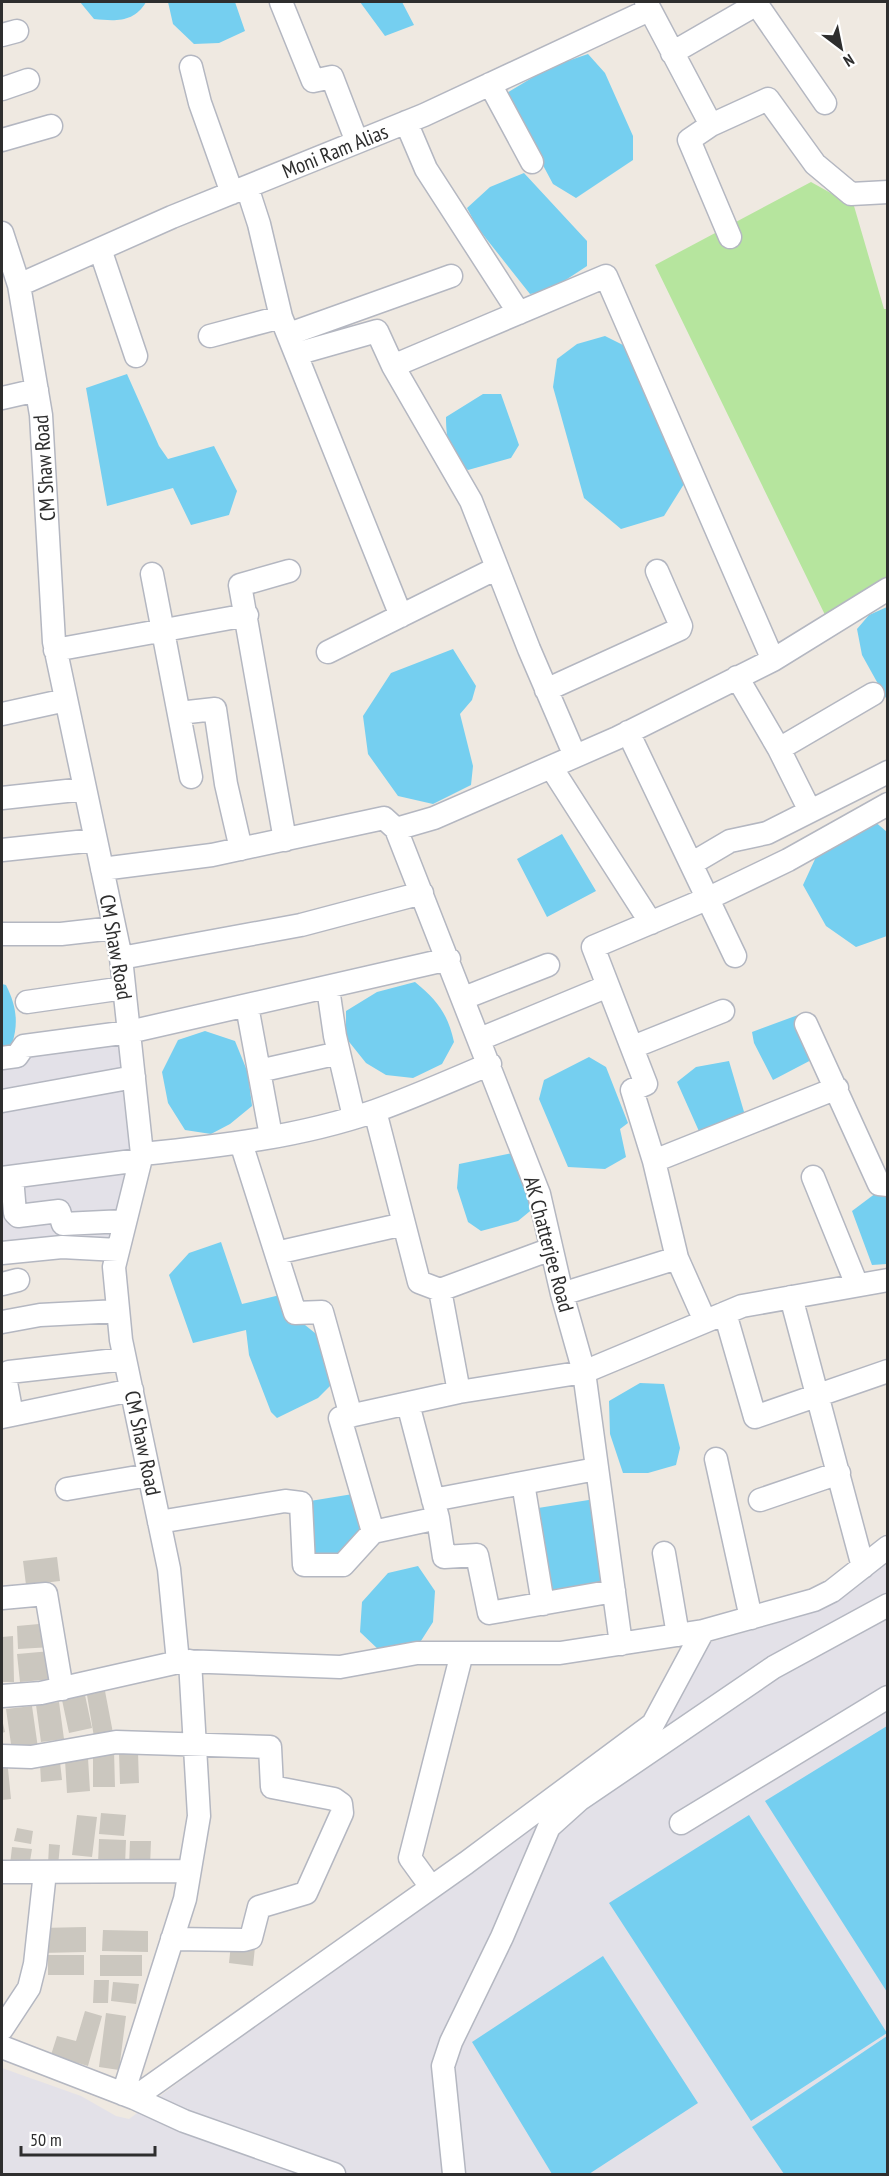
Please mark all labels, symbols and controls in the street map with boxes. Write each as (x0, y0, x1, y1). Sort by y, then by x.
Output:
north arrow (811, 18, 871, 78)
text: N (840, 50, 858, 71)
street label: Moni Ram Alias (278, 118, 392, 184)
street label: CM Shaw Road (27, 414, 61, 522)
street label: CM Shaw Road (93, 892, 139, 1002)
street label: AK Chatterjee Road (518, 1173, 580, 1315)
street label: CM Shaw Road (119, 1388, 167, 1498)
scale bar (21, 2119, 154, 2157)
text: 50 m (30, 2128, 62, 2151)

